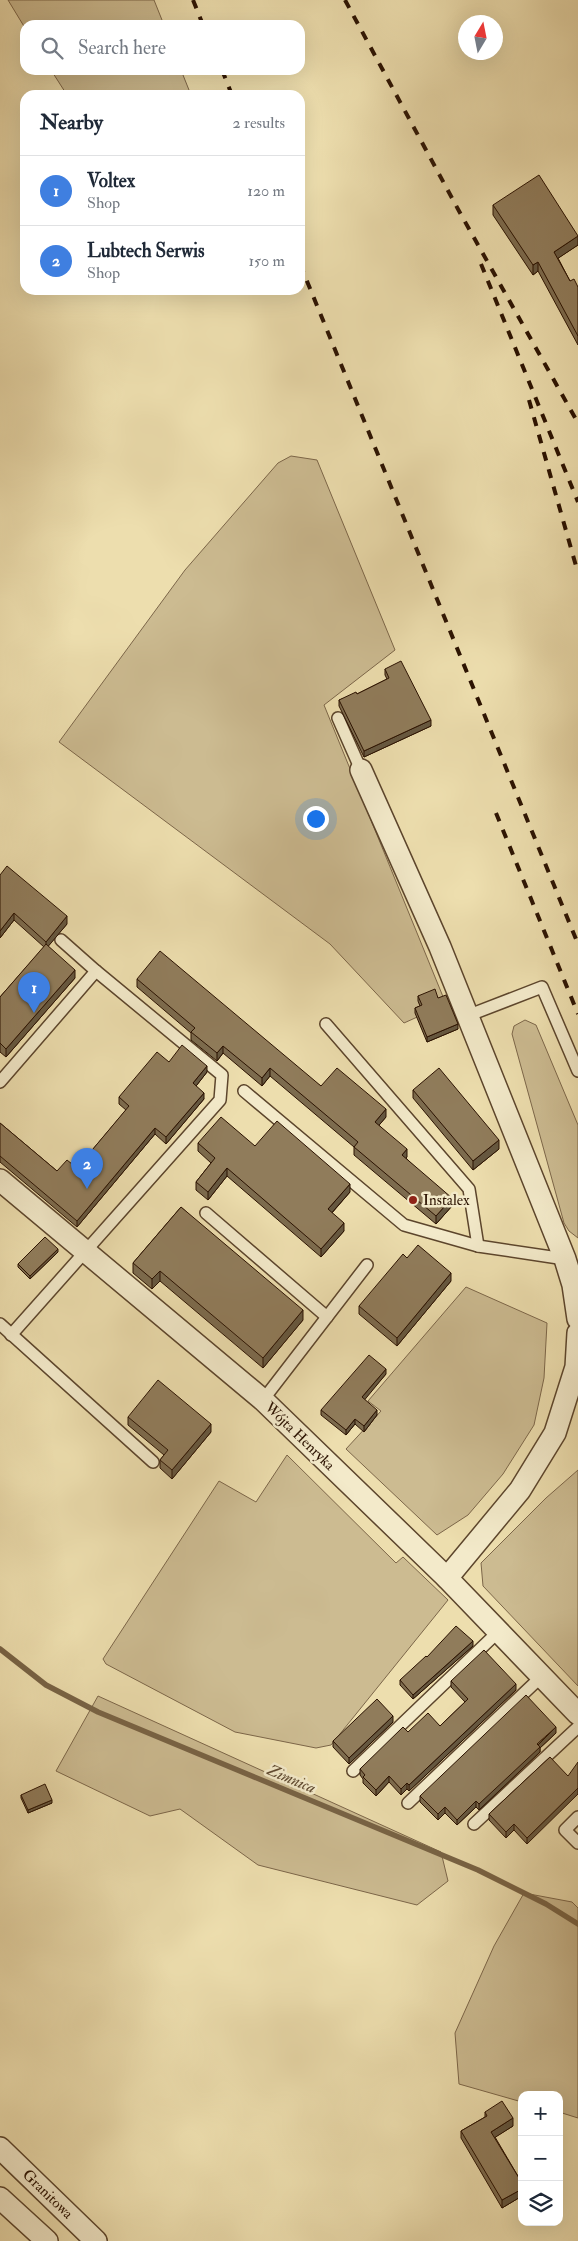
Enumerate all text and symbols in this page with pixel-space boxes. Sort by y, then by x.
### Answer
north arrow [458,15,503,60]
search box [20,20,305,75]
icon: search [38,34,66,62]
text: Search here [78,36,166,60]
text: Nearby [40,109,103,136]
text: 2 results [232,113,285,133]
text: Voltex [87,169,135,193]
text: 1 [53,181,59,201]
text: 120 m [247,181,285,201]
text: Shop [87,193,120,213]
text: Lubtech Serwis [87,239,204,263]
text: 2 [52,251,60,271]
text: 150 m [248,251,285,271]
text: Shop [87,263,120,283]
your location [303,806,329,832]
pin: 1 [18,972,50,1013]
pin: 2 [71,1148,103,1189]
place label: Instalex [423,1191,470,1210]
marker: Instalex [407,1194,419,1206]
street label: Wójta Henryka [260,1397,339,1475]
water label: Zimnica [264,1759,319,1798]
map controls [518,2091,563,2226]
button: + [518,2091,563,2136]
button: − [518,2136,563,2181]
street label: Granitowa [18,2166,78,2224]
button: layers [518,2181,563,2226]

